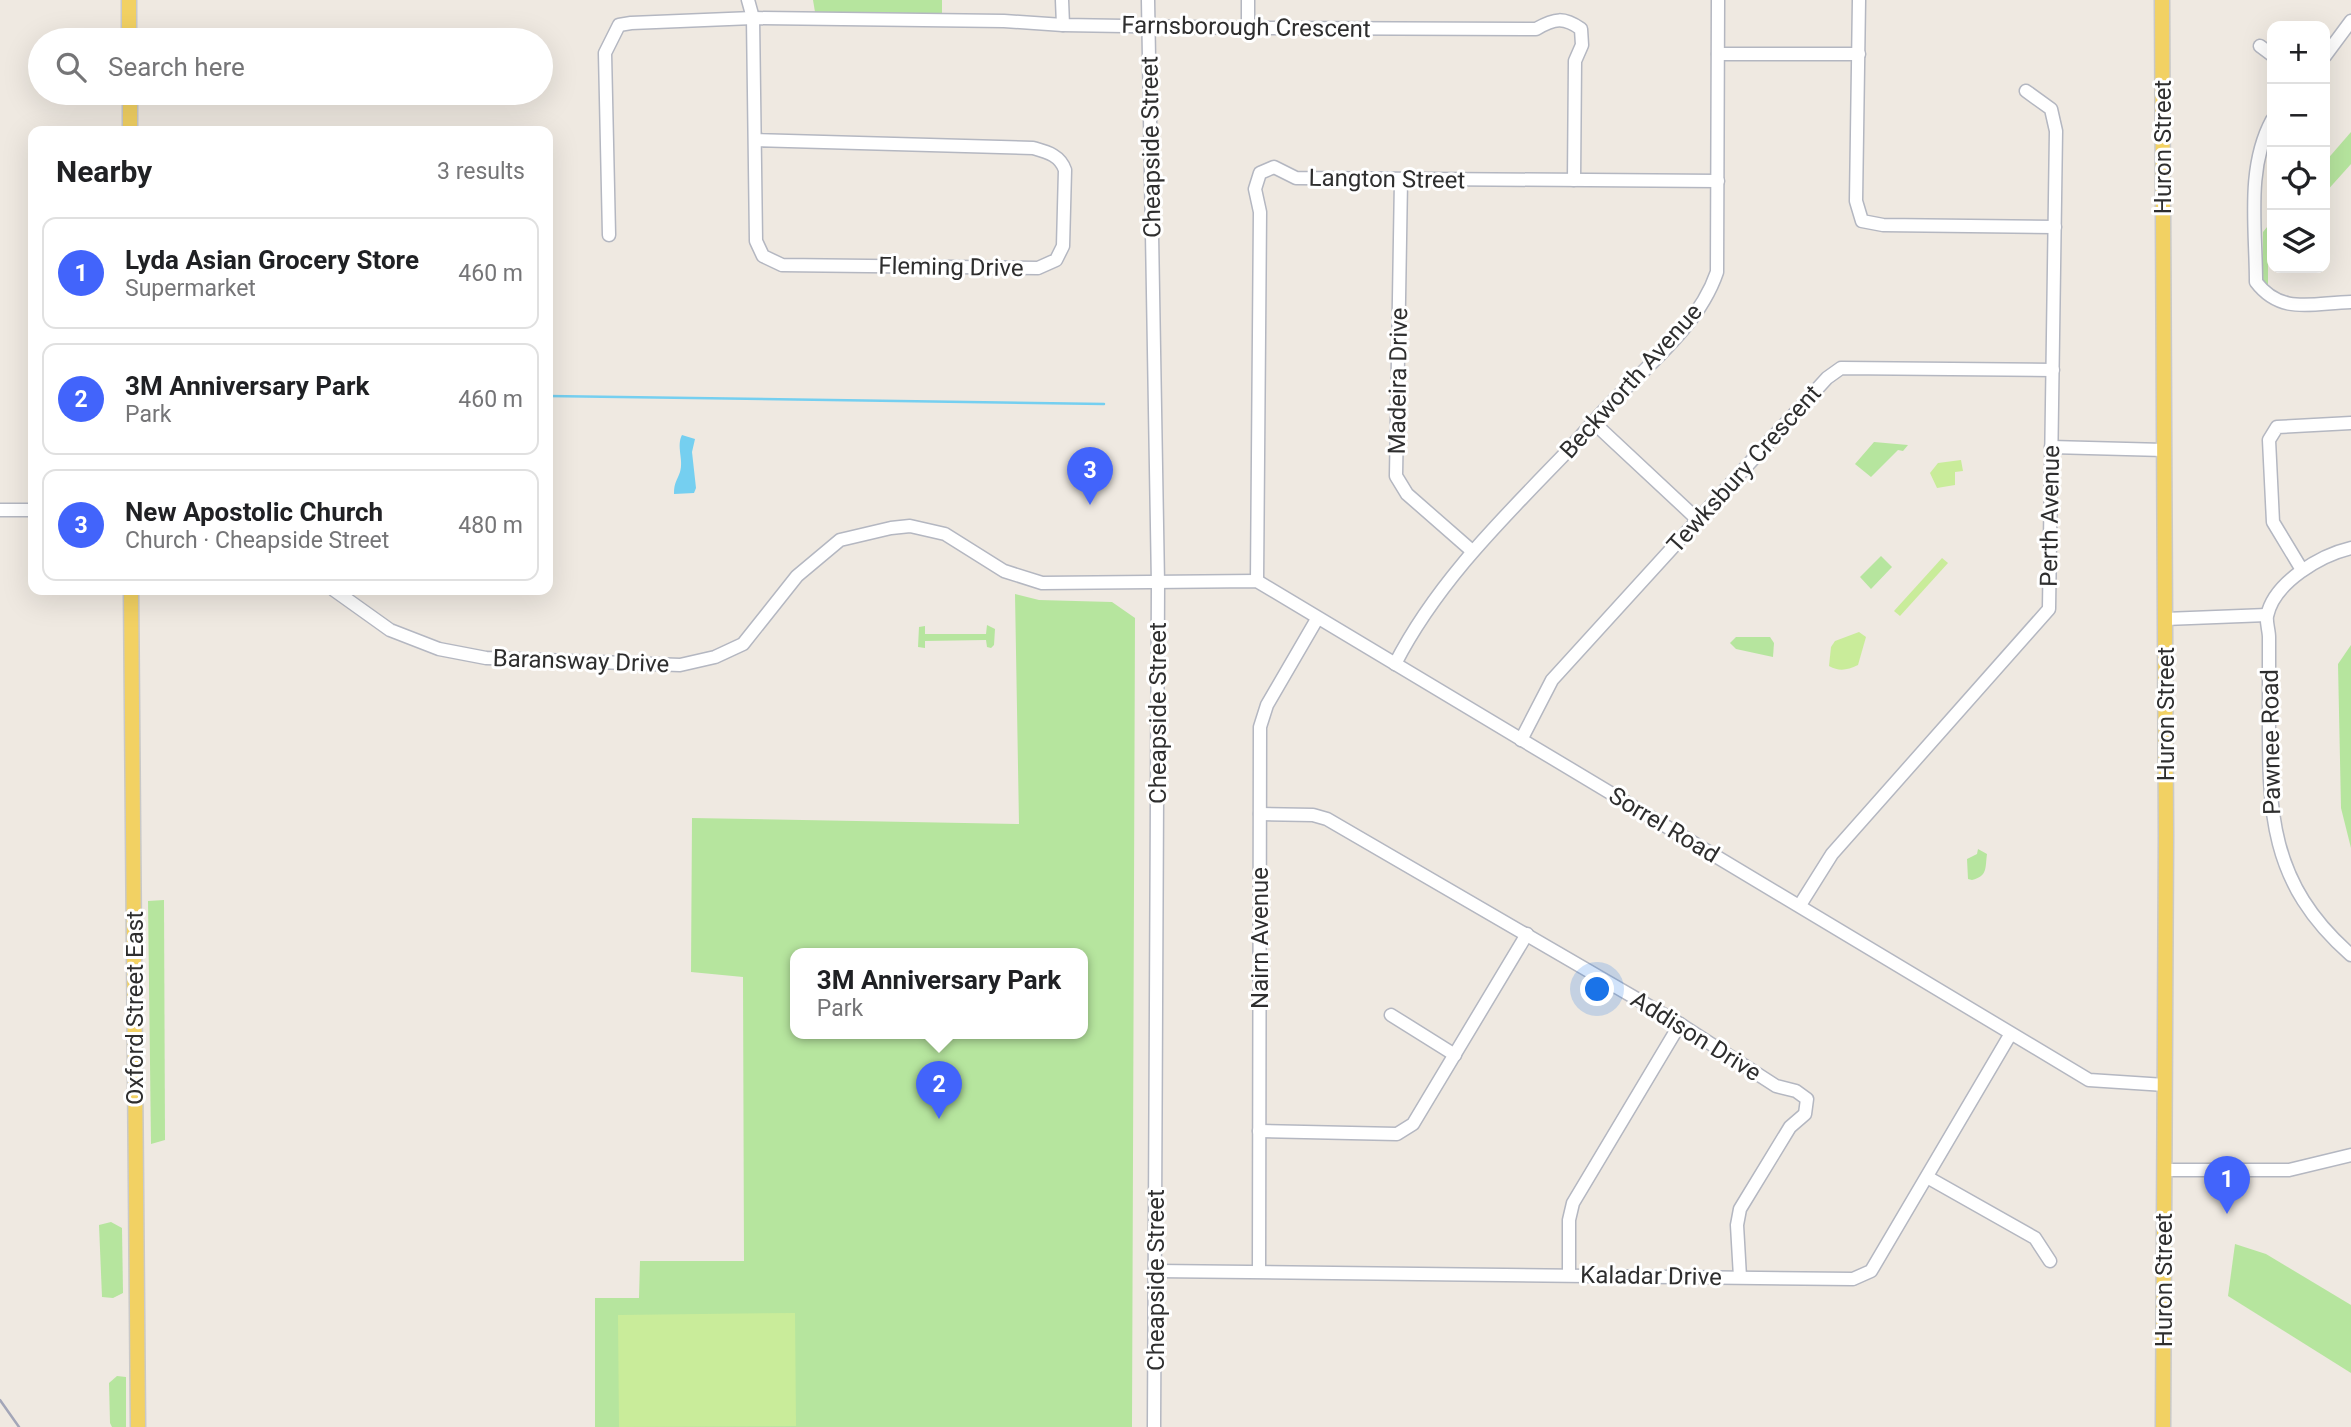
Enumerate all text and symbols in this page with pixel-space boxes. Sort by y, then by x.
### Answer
street label: Farnsborough Crescent [1121,11,1371,43]
map controls [2267,21,2330,273]
button: + [2267,21,2330,84]
search box [28,28,553,105]
icon: search [52,48,90,86]
text: Search here [108,52,245,82]
street label: Cheapside Street [1135,56,1167,238]
street label: Huron Street [2149,80,2177,214]
button: − [2267,84,2330,147]
button: locate [2267,147,2330,210]
text: Nearby [56,154,152,189]
text: 3 results [437,158,525,185]
street label: Langton Street [1308,164,1466,194]
button: layers [2267,210,2330,273]
text: Lyda Asian Grocery Store [125,245,419,275]
street label: Fleming Drive [878,252,1024,282]
text: 1 [74,260,88,287]
text: 460 m [458,260,523,287]
text: Supermarket [125,275,256,302]
street label: Beckworth Avenue [1554,298,1708,464]
street label: Madeira Drive [1383,307,1413,455]
text: 3M Anniversary Park [125,371,369,401]
street label: Tewksbury Crescent [1661,379,1827,559]
text: 2 [74,386,88,413]
text: 460 m [458,386,523,413]
text: Park [125,401,171,428]
street label: Perth Avenue [2035,445,2065,587]
pin: 3 [1067,447,1113,505]
text: New Apostolic Church [125,497,383,527]
text: 3 [74,512,88,539]
text: 480 m [458,512,523,539]
text: Church · Cheapside Street [125,527,389,554]
street label: Cheapside Street [1144,622,1172,804]
street label: Baransway Drive [492,644,670,678]
street label: Huron Street [2152,647,2180,781]
street label: Pawnee Road [2256,669,2286,815]
street label: Sorrel Road [1604,781,1724,869]
street label: Nairn Avenue [1246,867,1274,1009]
street label: Oxford Street East [121,911,149,1105]
popup [790,948,1088,1039]
text: 3M Anniversary Park [817,965,1061,995]
your location [1580,972,1614,1006]
street label: Addison Drive [1626,985,1766,1087]
text: Park [817,995,863,1022]
pin: 2 [916,1061,962,1119]
pin: 1 [2204,1156,2250,1214]
street label: Cheapside Street [1142,1189,1170,1371]
street label: Huron Street [2150,1213,2178,1347]
street label: Kaladar Drive [1580,1261,1722,1291]

